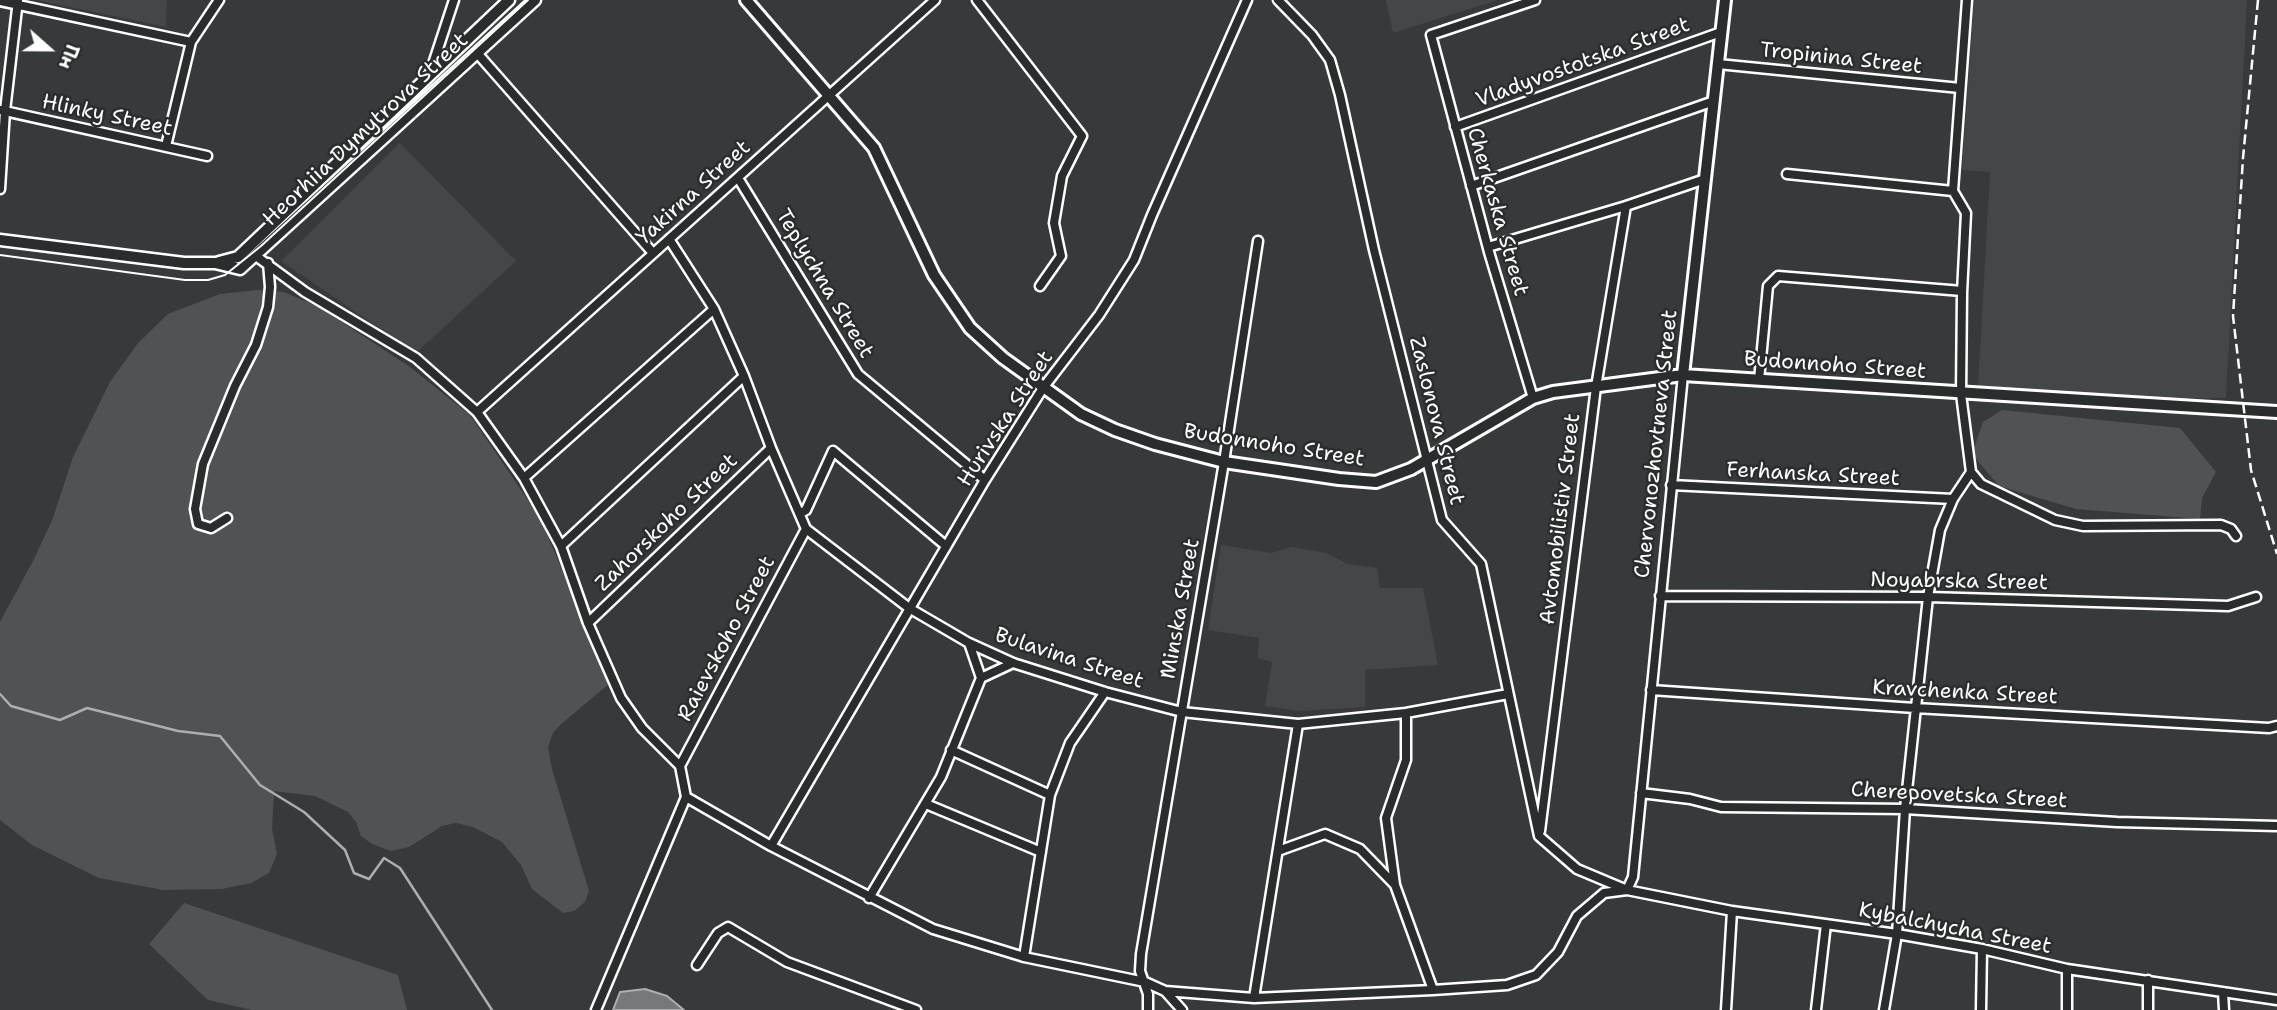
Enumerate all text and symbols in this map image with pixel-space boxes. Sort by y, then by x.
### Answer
street label: Vladyvostotska Street [1473,13,1693,113]
north arrow [14,14,84,84]
street label: Heorhiia Dymytrova Street [258,28,474,232]
street label: Tropinina Street [1759,38,1923,80]
text: Пн [53,40,85,73]
street label: Hlinky Street [40,90,174,142]
street label: Cherkaska Street [1461,125,1533,299]
street label: Yakirna Street [632,135,756,251]
street label: Teplychna Street [770,205,878,363]
street label: Chervonozhovtneva Street [1630,308,1684,580]
street label: Zaslonova Street [1403,334,1469,508]
street label: Hurivska Street [953,346,1059,492]
street label: Budonnoho Street [1743,347,1927,385]
street label: Avtomobilistiv Street [1536,412,1586,626]
street label: Budonnoho Street [1182,419,1366,473]
street label: Zahorskoho Street [591,449,743,597]
street label: Ferhanska Street [1726,458,1900,492]
street label: Minska Street [1156,537,1206,681]
street label: Raievskoho Street [673,552,781,726]
street label: Noyabrska Street [1870,568,2048,596]
street label: Bulavina Street [992,623,1146,695]
street label: Kravchenka Street [1872,676,2058,710]
street label: Cherepovetska Street [1850,778,2068,814]
street label: Kybalchycha Street [1856,898,2054,960]

